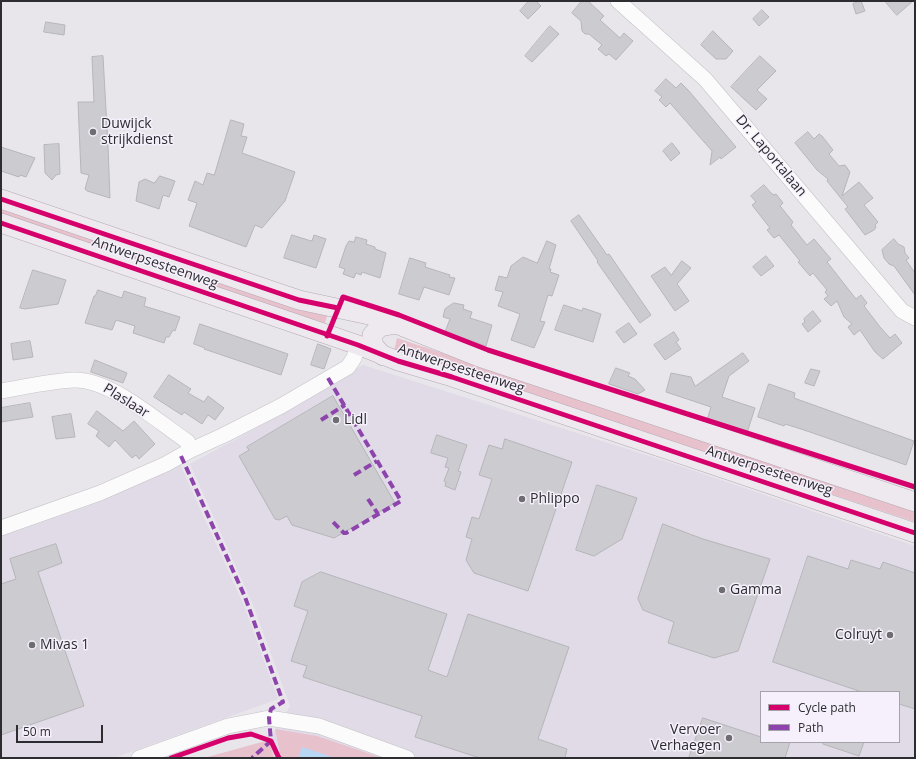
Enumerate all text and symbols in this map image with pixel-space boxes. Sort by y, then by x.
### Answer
street label: Dr. Laportalaan [732,112,810,200]
place label: Duwijck strijkdienst [101,116,173,148]
marker: Duwijck strijkdienst [88,127,98,137]
street label: Antwerpsesteenweg [90,234,220,292]
street label: Antwerpsesteenweg [396,341,526,397]
street label: Plaslaar [100,380,152,422]
place label: Lidl [344,412,367,428]
marker: Lidl [331,415,341,425]
street label: Antwerpsesteenweg [704,443,834,499]
place label: Phlippo [530,491,580,507]
marker: Phlippo [517,494,527,504]
place label: Gamma [730,582,782,598]
marker: Gamma [717,585,727,595]
place label: Colruyt [835,627,882,643]
marker: Colruyt [885,630,895,640]
place label: Mivas 1 [40,637,89,653]
marker: Mivas 1 [27,640,37,650]
legend [760,691,900,743]
text: Cycle path [798,699,856,716]
scale bar [18,717,105,743]
text: Path [798,719,824,736]
place label: Vervoer Verhaegen [651,722,721,754]
text: 50 m [23,723,51,740]
marker: Vervoer Verhaegen [724,733,734,743]

